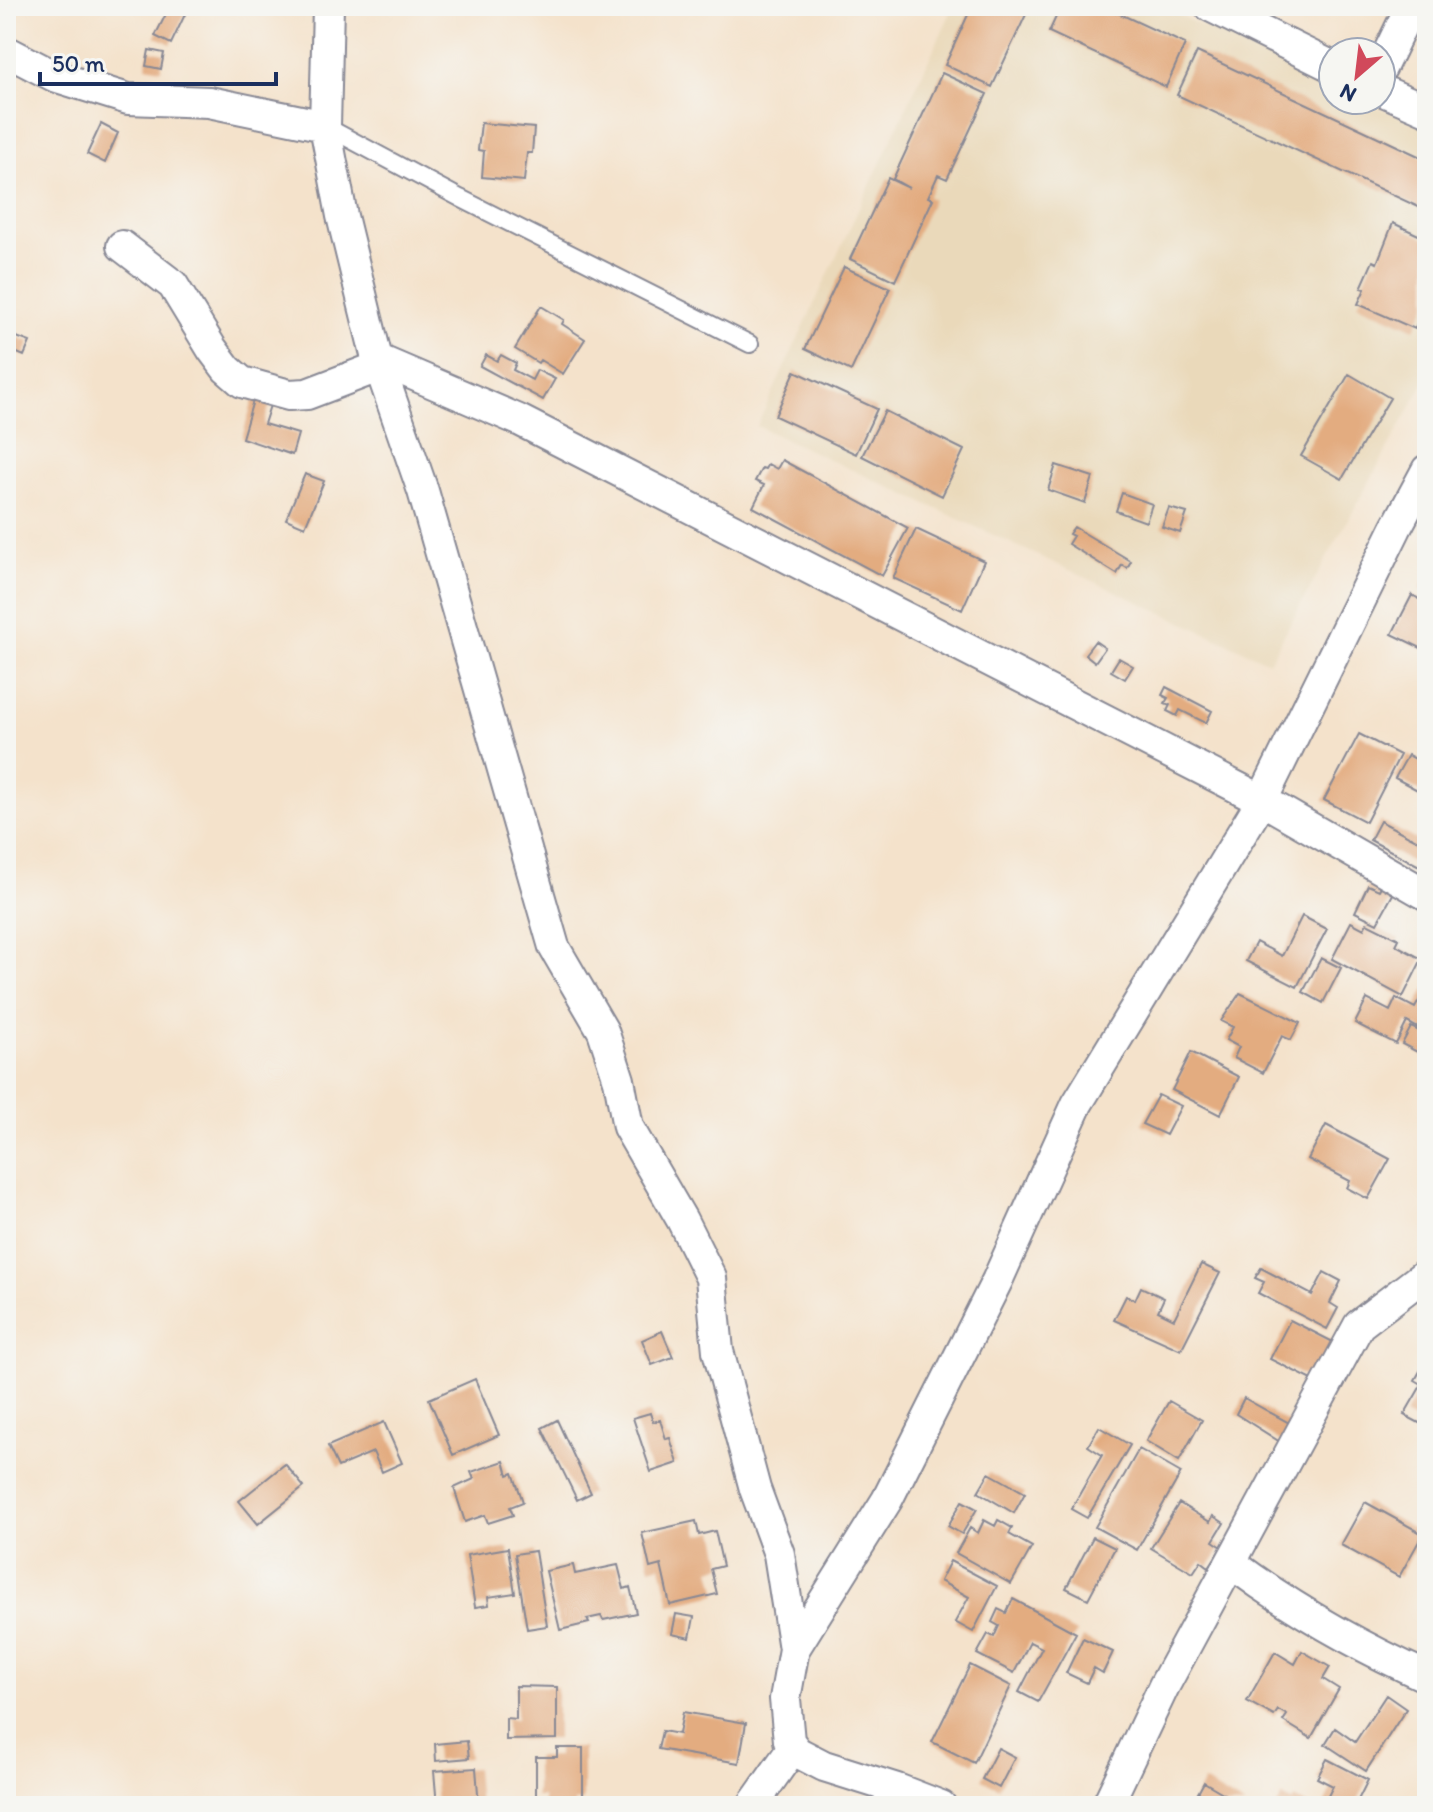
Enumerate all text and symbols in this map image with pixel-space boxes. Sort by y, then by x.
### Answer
scale bar [40,36,276,86]
north arrow [1317,36,1397,116]
text: 50 m [52,49,105,78]
text: N [1335,78,1361,109]

